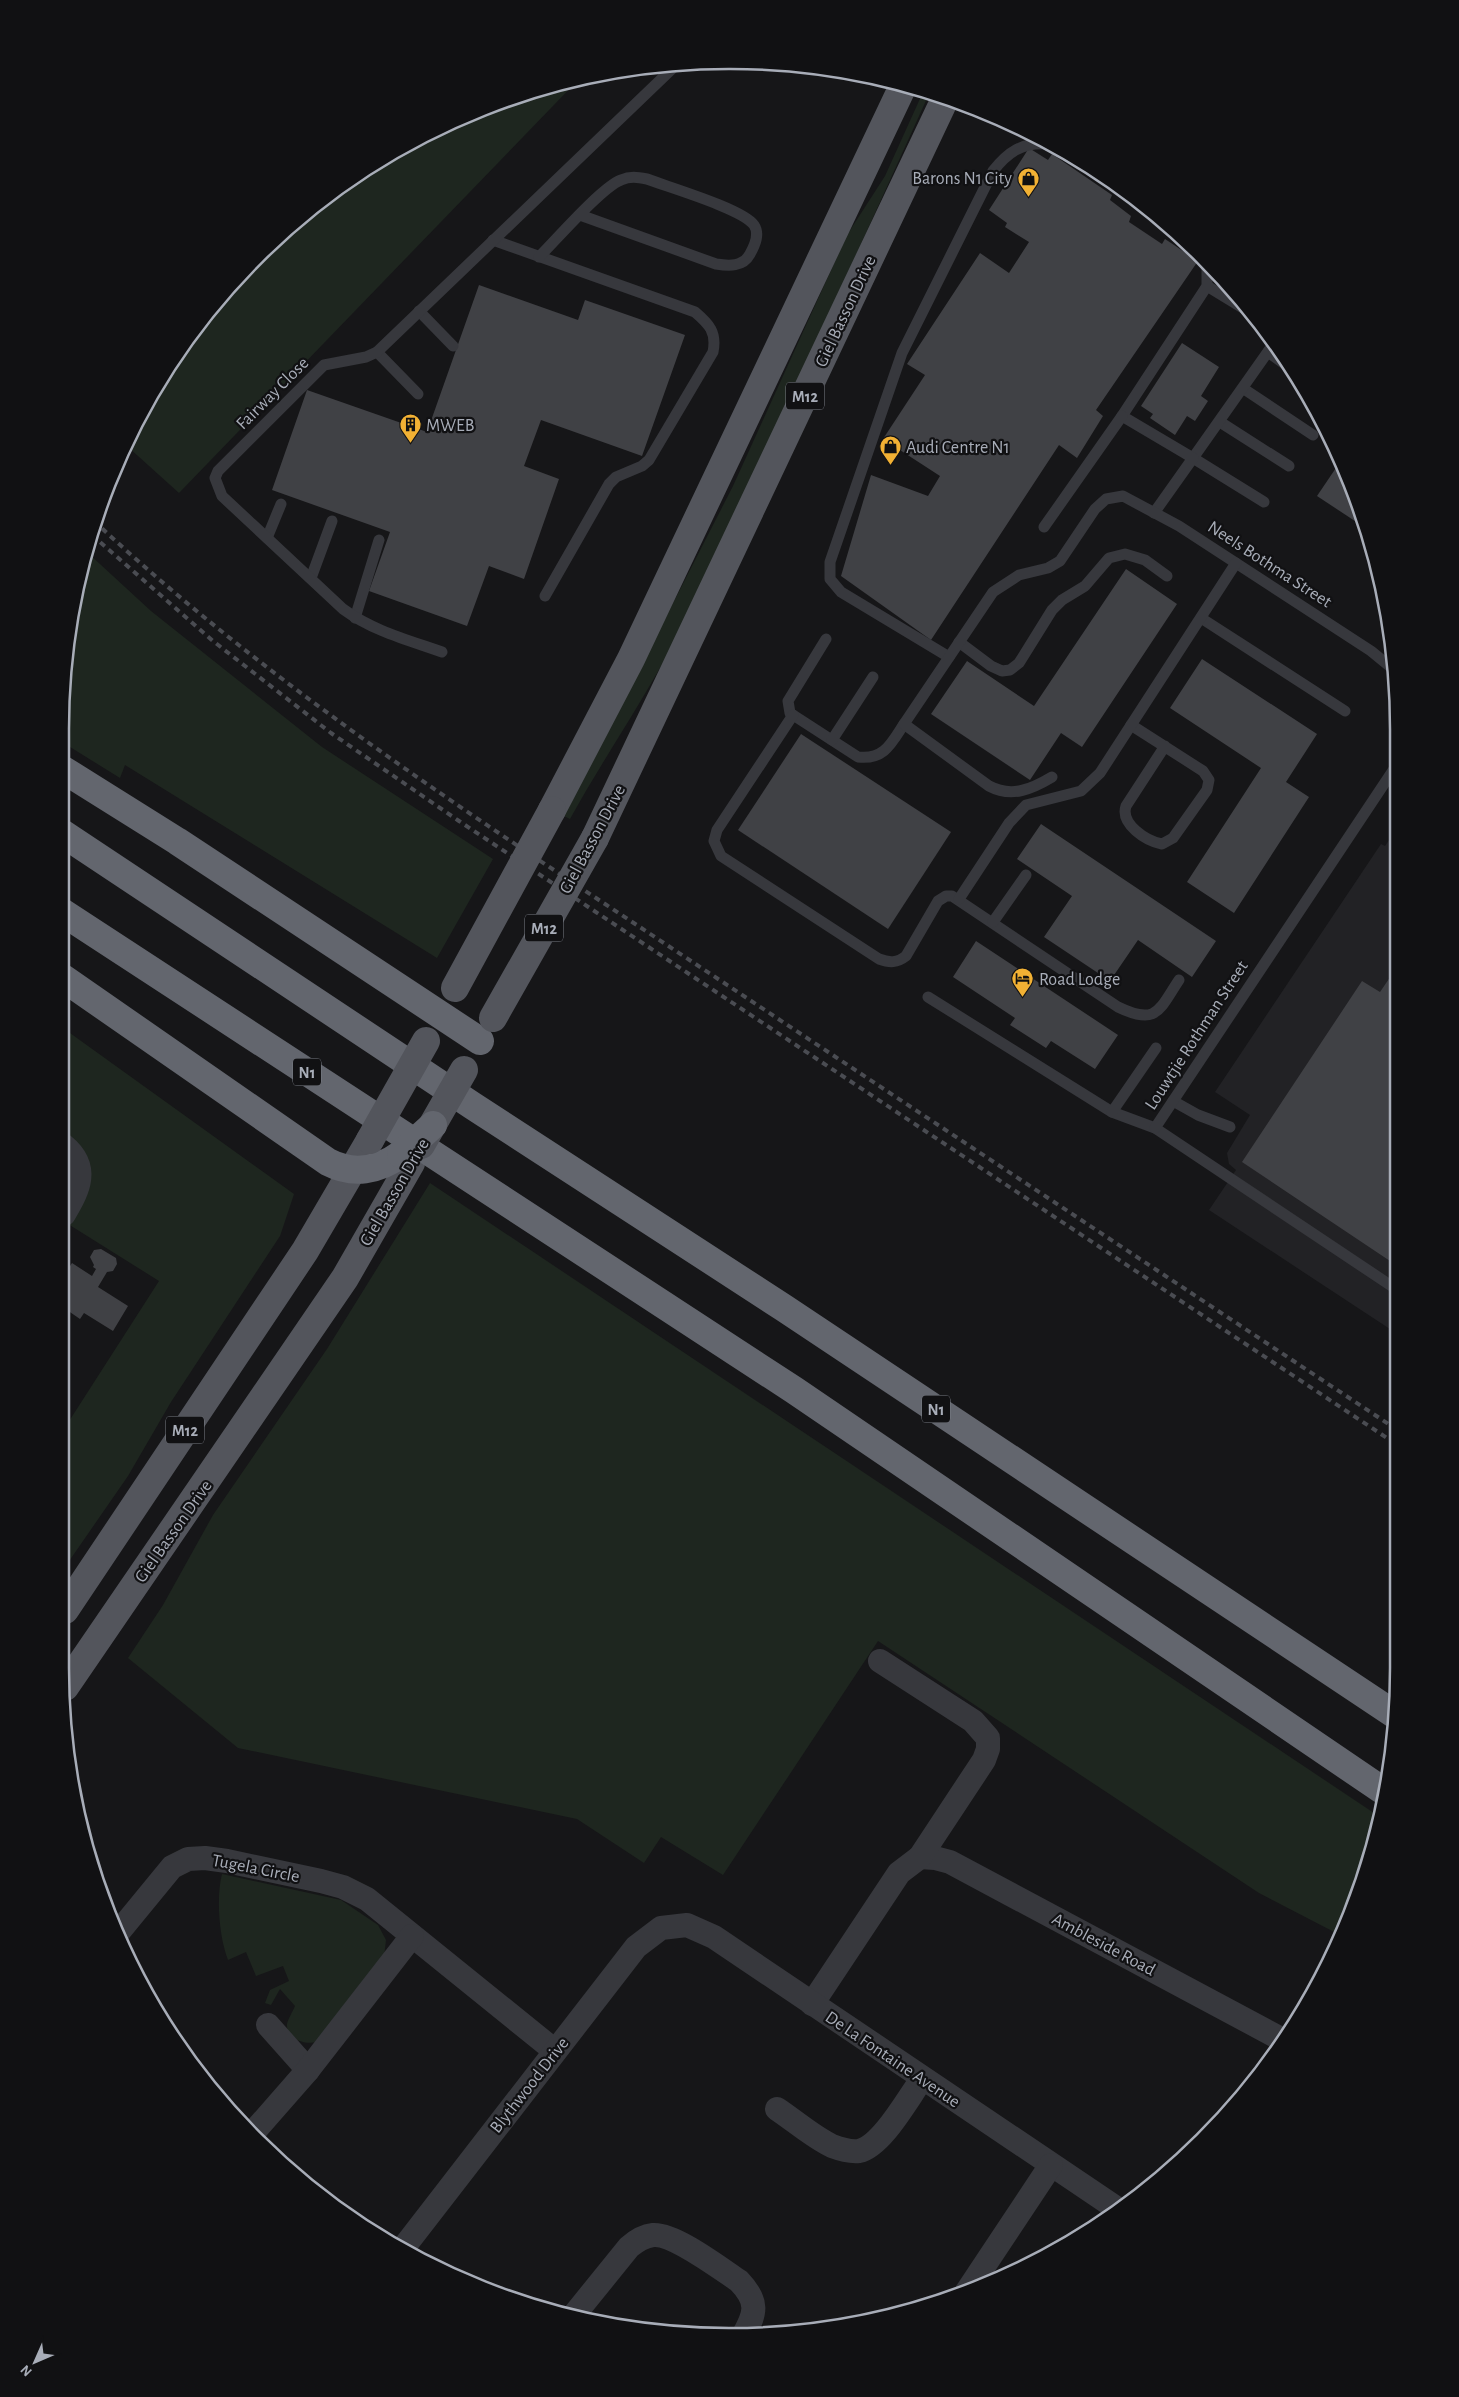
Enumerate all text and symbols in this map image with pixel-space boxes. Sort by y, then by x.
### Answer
shop icon: Barons N1 City [1016,166,1040,197]
place label: Barons N1 City [912,170,1012,188]
street label: Giel Basson Drive [812,253,880,370]
street label: Fairway Close [233,354,312,433]
road number: M12 [786,382,824,410]
building icon: MWEB [398,413,422,444]
place label: MWEB [426,417,474,435]
shop icon: Audi Centre N1 [878,435,902,466]
place label: Audi Centre N1 [906,439,1010,457]
street label: Neels Bothma Street [1204,518,1335,612]
street label: Giel Basson Drive [557,782,629,897]
road number: M12 [525,914,563,941]
street label: Louwtjie Rothman Street [1142,958,1252,1113]
hotel icon: Road Lodge [1011,967,1035,998]
place label: Road Lodge [1039,971,1120,989]
road number: N1 [293,1058,321,1086]
street label: Giel Basson Drive [357,1136,433,1249]
road number: N1 [922,1396,950,1422]
road number: M12 [166,1416,204,1444]
street label: Giel Basson Drive [132,1477,216,1586]
street label: Tugela Circle [211,1852,301,1886]
street label: Ambleside Road [1049,1910,1158,1980]
street label: De La Fontaine Avenue [822,2008,963,2112]
street label: Blythwood Drive [487,2034,573,2137]
north arrow [10,2337,60,2387]
text: N [18,2362,35,2379]

